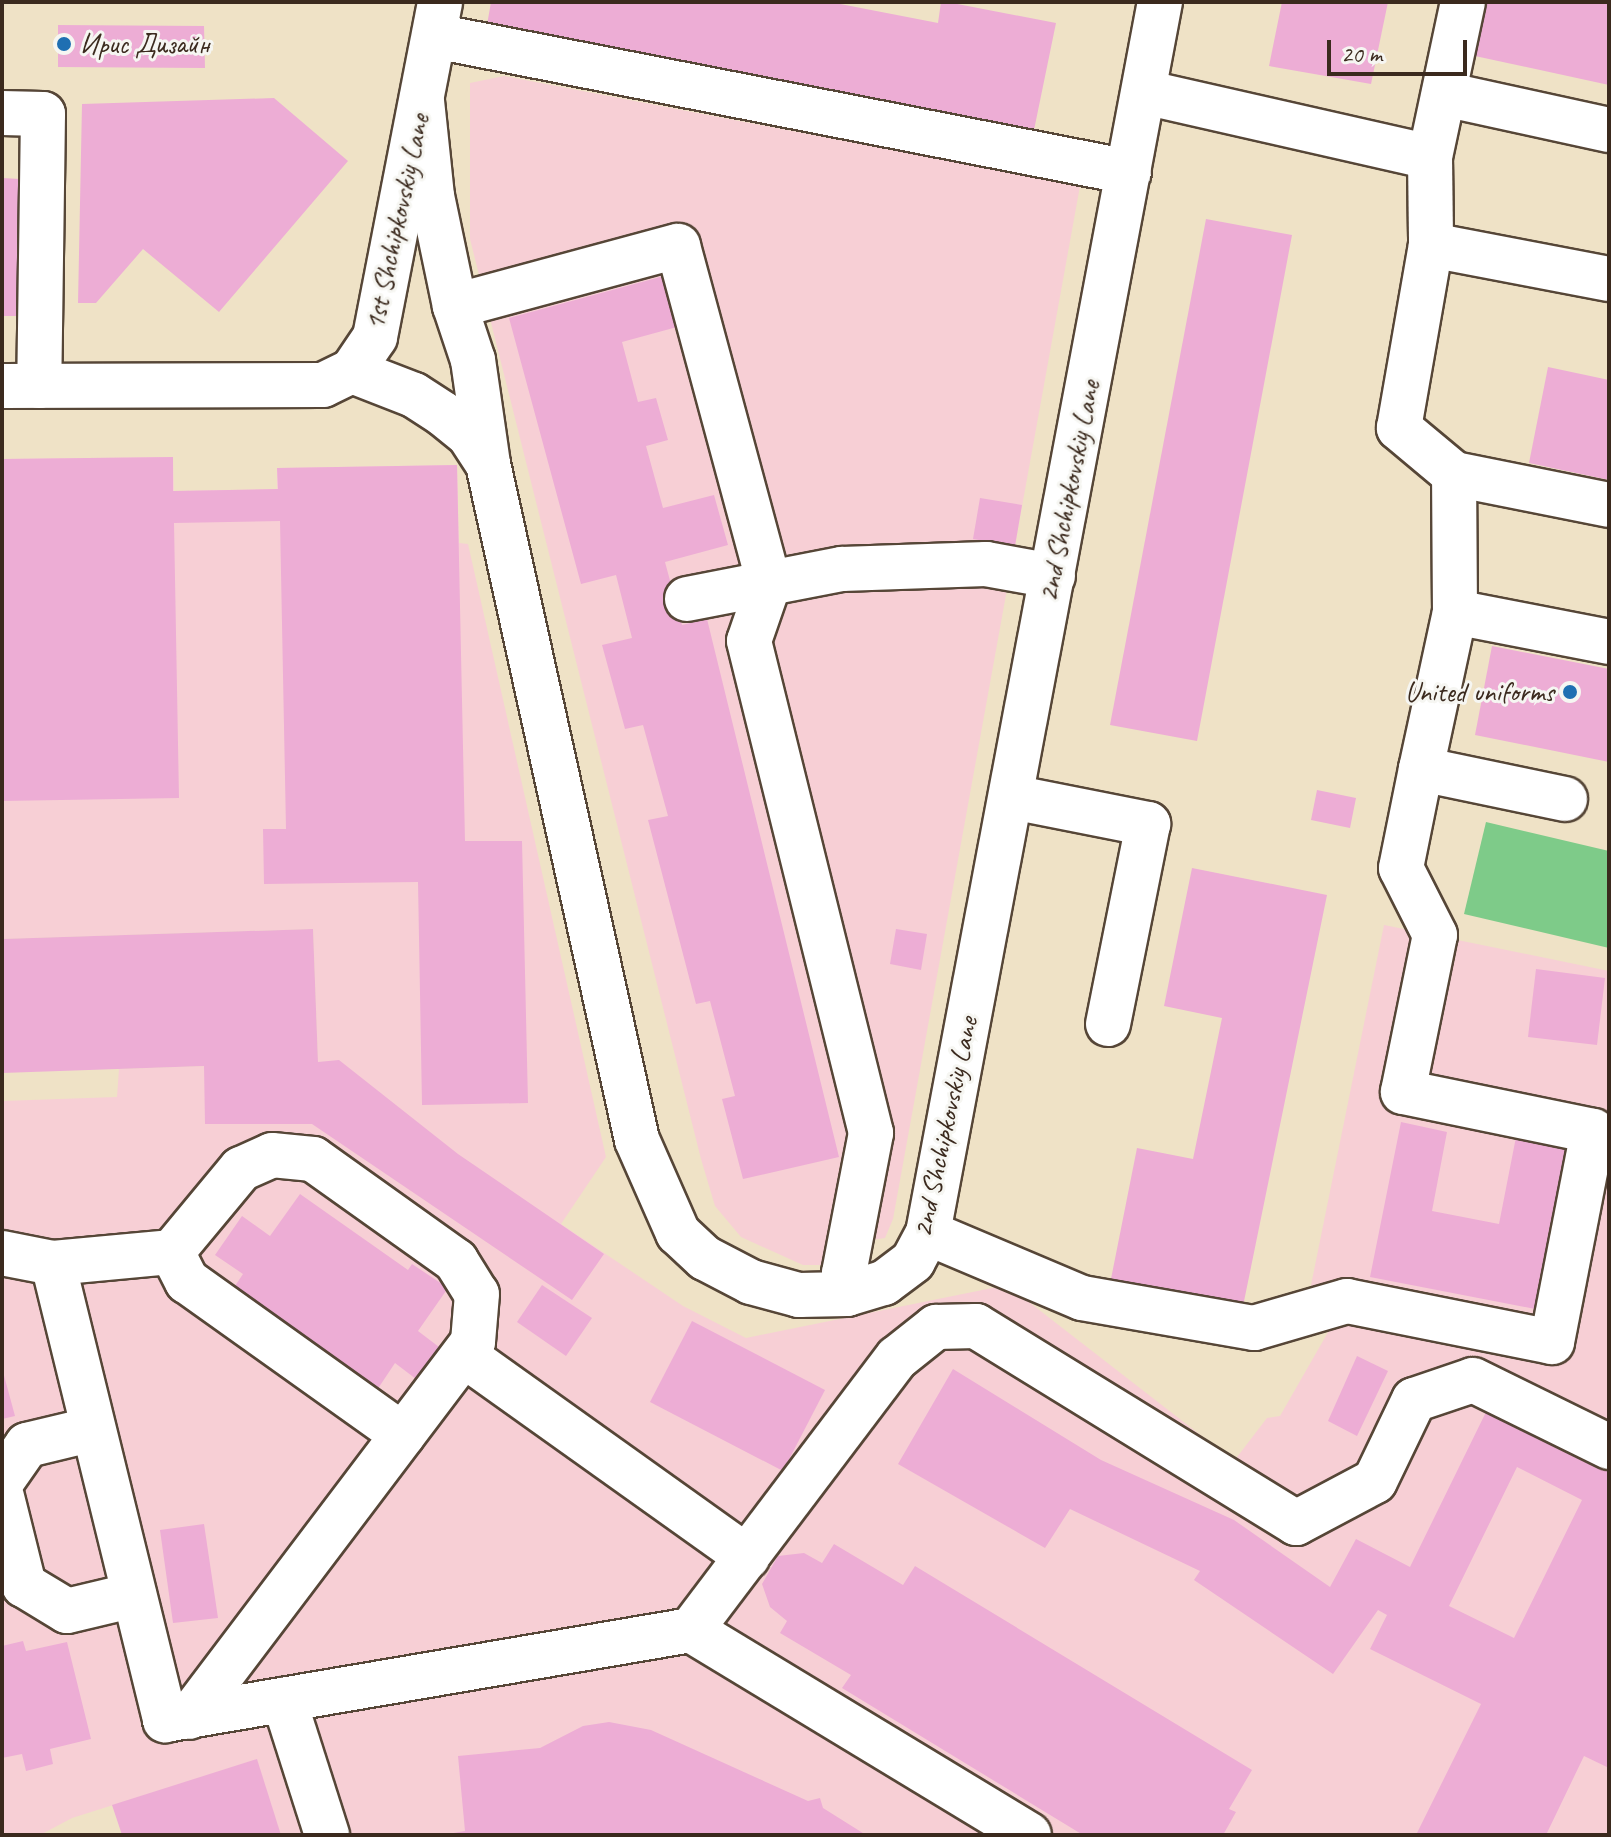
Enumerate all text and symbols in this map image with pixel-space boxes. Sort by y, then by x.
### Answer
scale bar [1331,24,1471,74]
place label: Ирис Дизайн [80,27,207,61]
marker: Ирис Дизайн [55,35,73,53]
text: 20 m [1341,39,1382,69]
street label: 1st Shchipkovskiy Lane [358,111,436,333]
street label: 2nd Shchipkovskiy Lane [1031,377,1107,605]
place label: United uniforms [1405,675,1554,709]
marker: United uniforms [1561,683,1579,701]
street label: 2nd Shchipkovskiy Lane [905,1013,985,1241]

